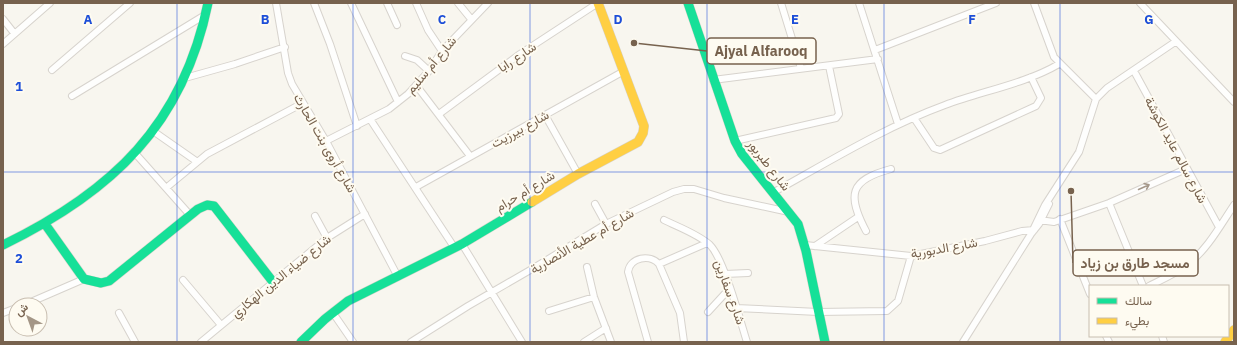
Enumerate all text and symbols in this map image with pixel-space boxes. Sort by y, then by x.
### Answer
text: A [84,11,93,28]
text: B [261,11,270,28]
text: C [438,11,447,28]
text: D [613,11,623,28]
text: E [791,11,799,28]
text: F [968,11,976,28]
text: G [1144,11,1154,28]
street label: شارع أم سليم [402,33,461,98]
street label: شارع رابا [494,38,540,77]
callout: Ajyal Alfarooq [707,38,816,64]
text: Ajyal Alfarooq [714,42,808,60]
text: 1 [15,78,23,95]
street label: شارع أروى بنت الحارث [289,90,360,196]
street label: شارع سالم عايد الكوشة [1140,94,1211,207]
street label: شارع بيرزيت [488,106,552,153]
street label: شارع طبربور [742,135,794,195]
street label: شارع أم حرام [492,167,558,216]
one-way arrow [1138,183,1150,191]
street label: شارع أم عطية الأنصارية [527,204,637,278]
street label: شارع ضياء الدين الهكاري [227,230,336,323]
street label: شارع الدبورية [909,234,979,263]
text: 2 [15,250,23,267]
callout: مسجد طارق بن زياد [1073,250,1198,276]
text: مسجد طارق بن زياد [1080,254,1190,272]
street label: شارع سفارين [710,257,750,327]
legend [1089,285,1229,337]
text: سالك [1125,293,1152,308]
north arrow [8,297,48,337]
text: ش [12,300,31,319]
text: بطيء [1125,313,1149,331]

